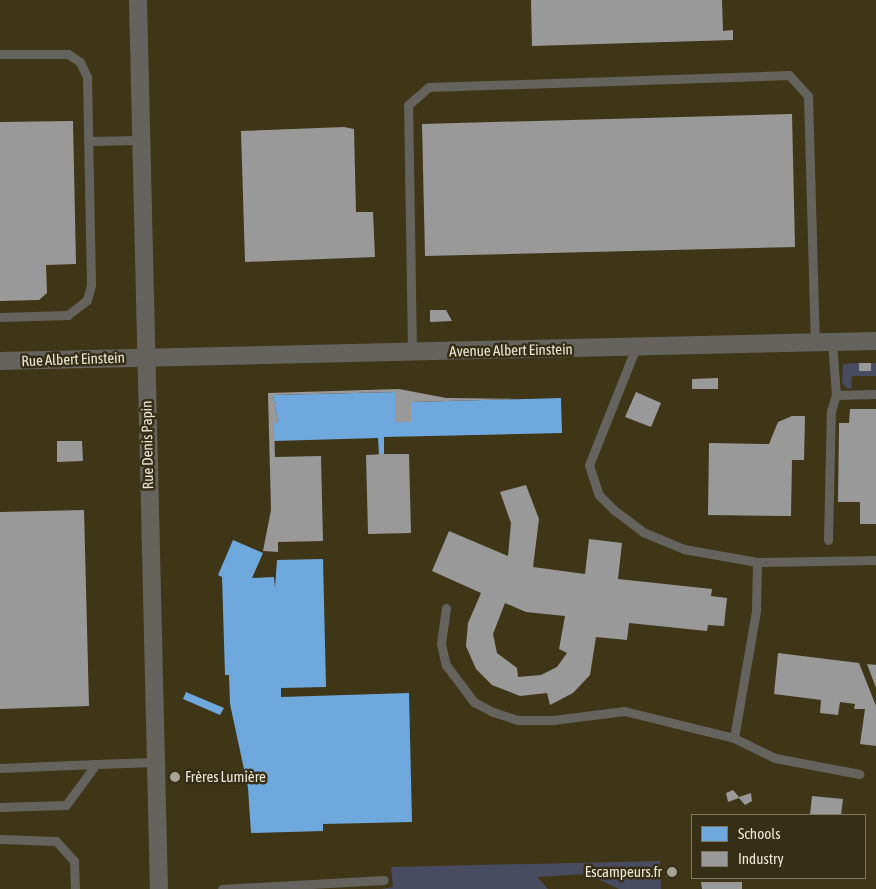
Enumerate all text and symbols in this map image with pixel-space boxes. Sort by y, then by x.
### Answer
street label: Avenue Albert Einstein [449,340,573,360]
street label: Rue Albert Einstein [21,348,125,370]
street label: Rue Denis Papin [137,400,157,490]
place label: Frères Lumière [185,768,266,786]
marker: Frères Lumière [169,771,181,783]
legend [691,814,866,879]
text: Schools [738,825,781,842]
text: Industry [738,850,784,867]
place label: Escampeurs.fr [585,863,662,881]
marker: Escampeurs.fr [666,866,678,878]

